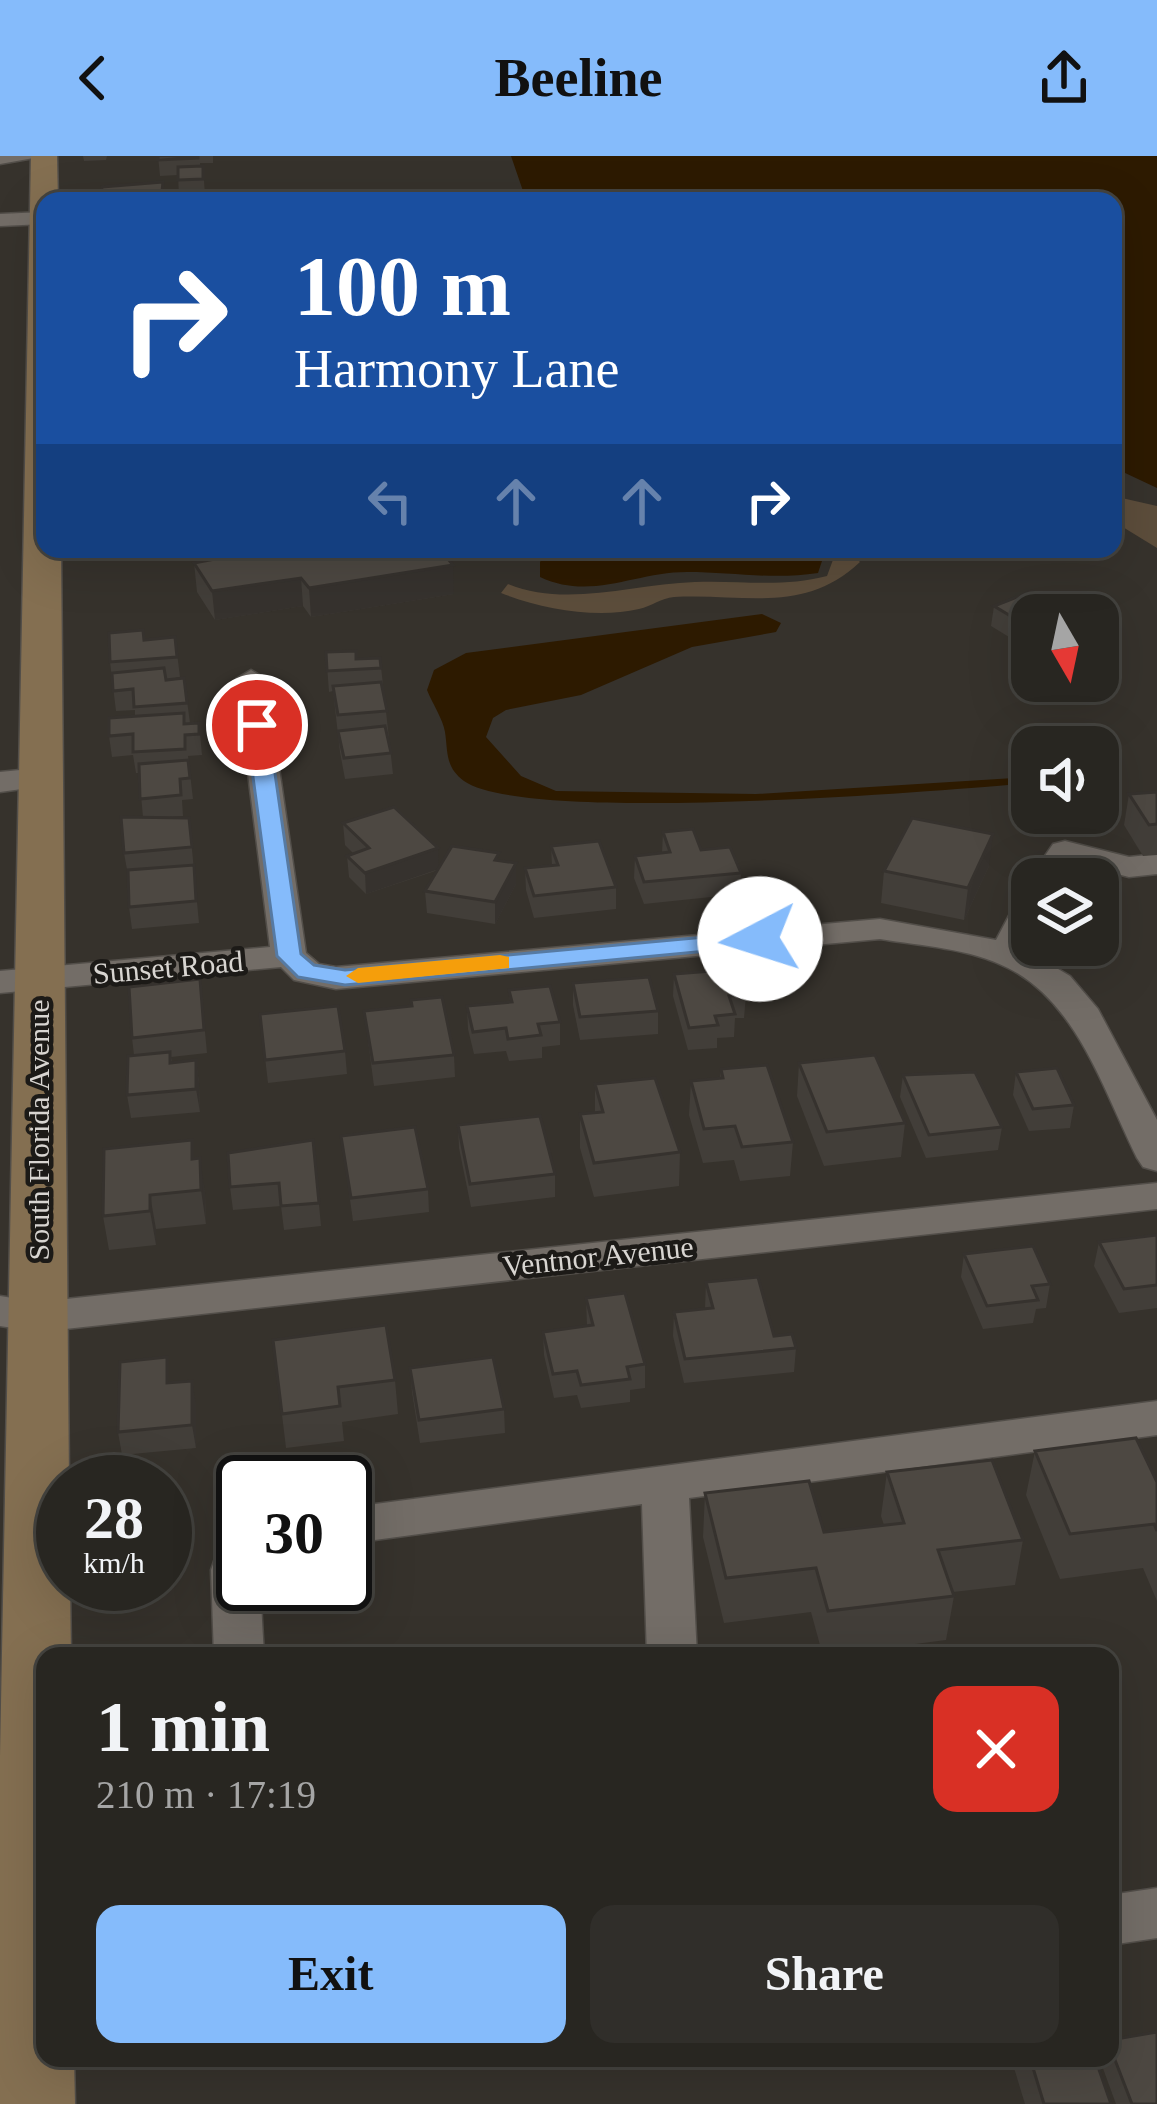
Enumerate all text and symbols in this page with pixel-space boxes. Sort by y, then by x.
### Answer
icon: back [60,45,126,111]
icon: share [1031,45,1097,111]
text: Beeline [495,48,662,108]
icon: right [96,240,252,396]
text: 100 m [294,240,511,333]
text: Harmony Lane [294,339,619,399]
icon: left [357,468,423,534]
icon: ahead [483,468,549,534]
icon: ahead [609,468,675,534]
icon: right [735,468,801,534]
north arrow [1011,594,1119,702]
map controls [1011,594,1119,966]
pin [206,674,308,776]
icon: arrive [224,692,290,758]
button: sound [1011,726,1119,834]
button: layers [1011,858,1119,966]
position arrow [697,876,823,1002]
street label: Sunset Road [91,944,245,990]
street label: South Florida Avenue [22,999,55,1261]
street label: Ventnor Avenue [501,1230,695,1282]
speed limit sign: 30 [216,1455,372,1611]
text: 28 [84,1485,144,1551]
text: km/h [83,1546,145,1579]
button: close [933,1686,1059,1812]
text: 1 min [96,1687,270,1767]
text: 210 m · 17:19 [96,1773,316,1816]
button: Exit [96,1905,566,2043]
button: Share [590,1905,1059,2043]

